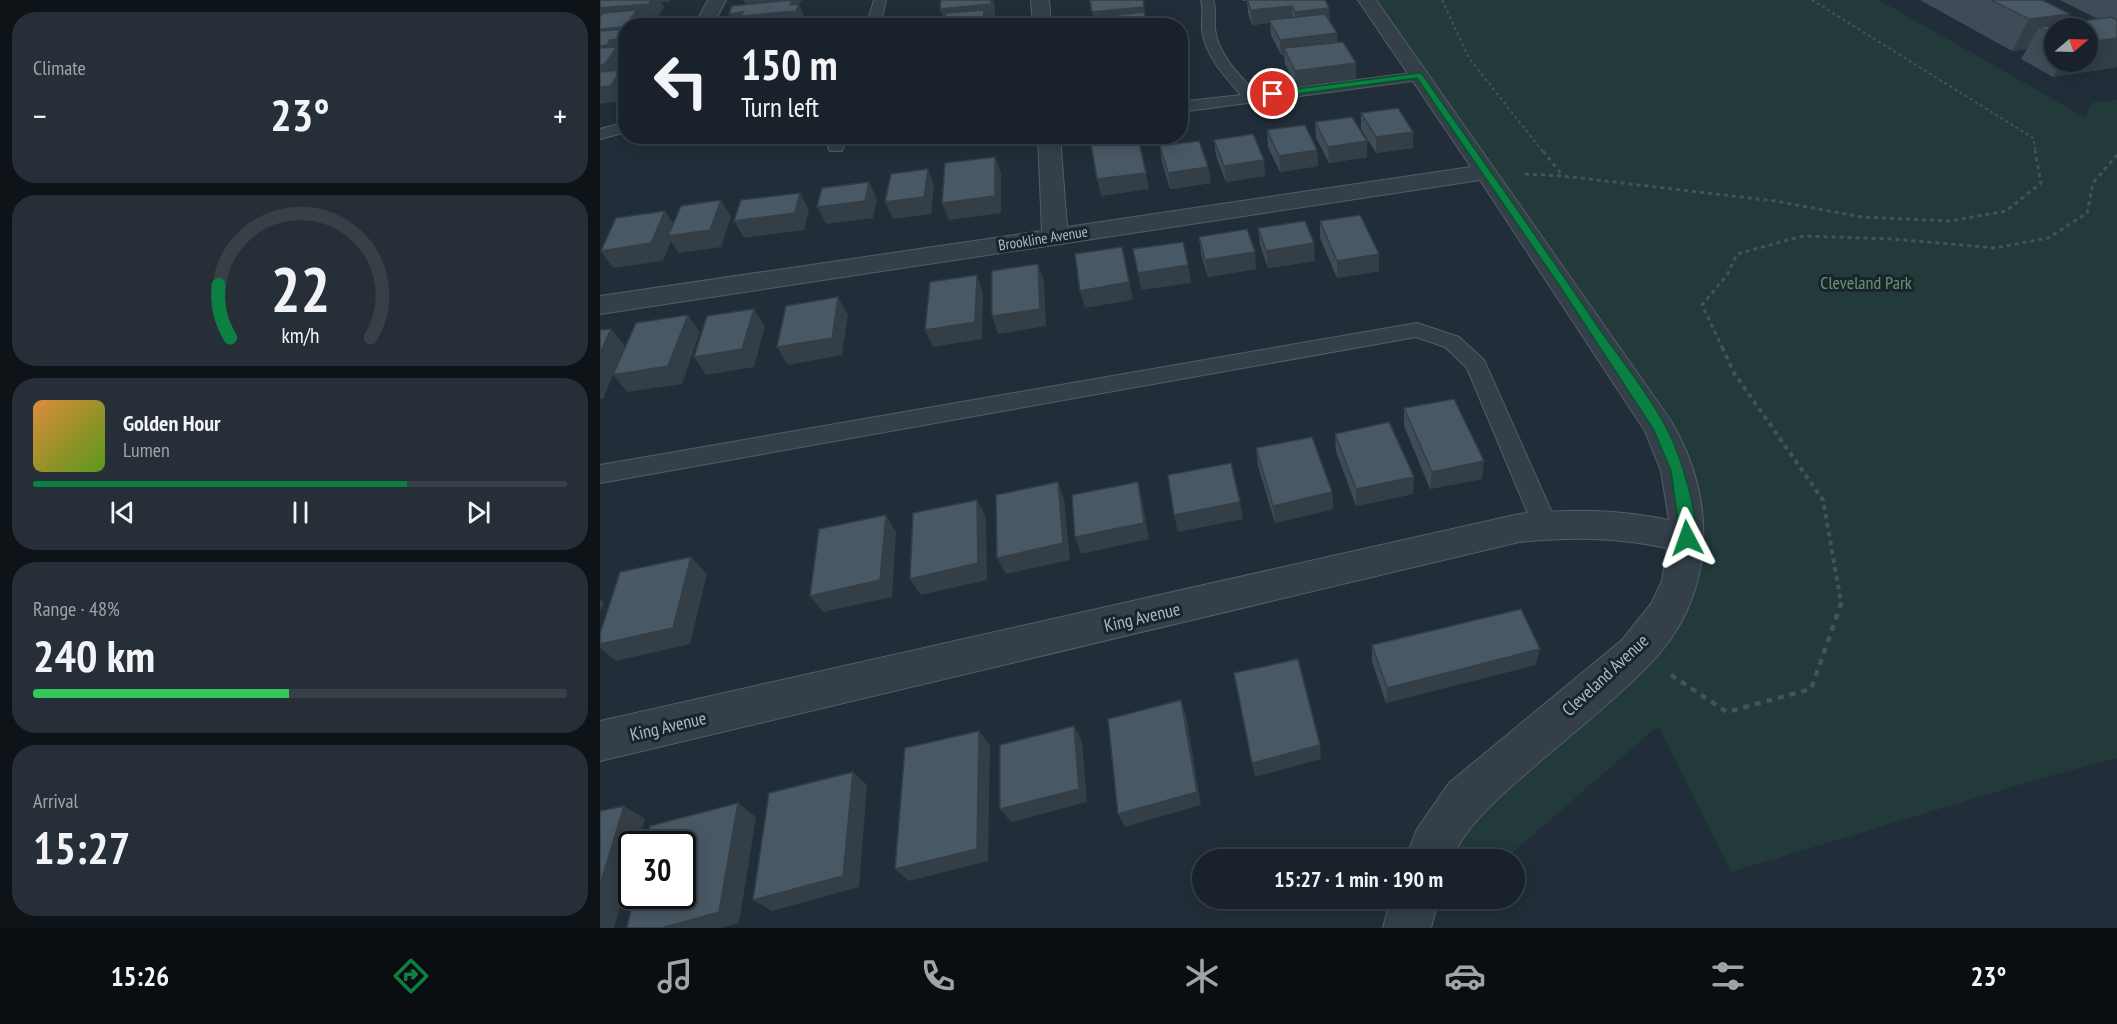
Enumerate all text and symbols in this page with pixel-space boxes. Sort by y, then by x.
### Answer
north arrow [2044,18,2098,72]
map controls [2044,18,2098,72]
text: 150 m [741,37,838,92]
icon: left [642,42,720,120]
text: Climate [33,55,86,81]
pin [1247,68,1298,119]
icon: arrive [1256,77,1289,110]
text: 23° [270,85,330,143]
text: Turn left [741,90,819,124]
text: − [33,94,47,137]
text: + [553,94,567,137]
street label: Brookline Avenue [997,222,1089,254]
text: 22 [270,248,330,329]
park label: Cleveland Park [1820,271,1912,294]
text: km/h [281,321,319,349]
text: Golden Hour [123,409,221,437]
text: Lumen [123,437,170,463]
icon: previous [106,496,139,529]
icon: pause [284,496,317,529]
icon: next [462,496,495,529]
position arrow [1655,506,1719,570]
text: Range · 48% [33,596,120,622]
street label: King Avenue [1102,597,1182,637]
text: 240 km [33,626,155,684]
street label: Cleveland Avenue [1557,629,1653,721]
street label: King Avenue [628,706,708,746]
text: Arrival [33,788,78,814]
text: 15:27 [33,818,130,876]
speed limit sign: 30 [618,831,696,909]
text: 15:27 · 1 min · 190 m [1274,865,1443,893]
icon: directions [390,955,432,997]
icon: music [654,955,696,997]
icon: phone [917,955,959,997]
icon: climate [1181,955,1223,997]
icon: car [1444,955,1486,997]
icon: filters [1707,955,1749,997]
text: 15:26 [111,959,169,993]
text: 23° [1971,959,2006,993]

